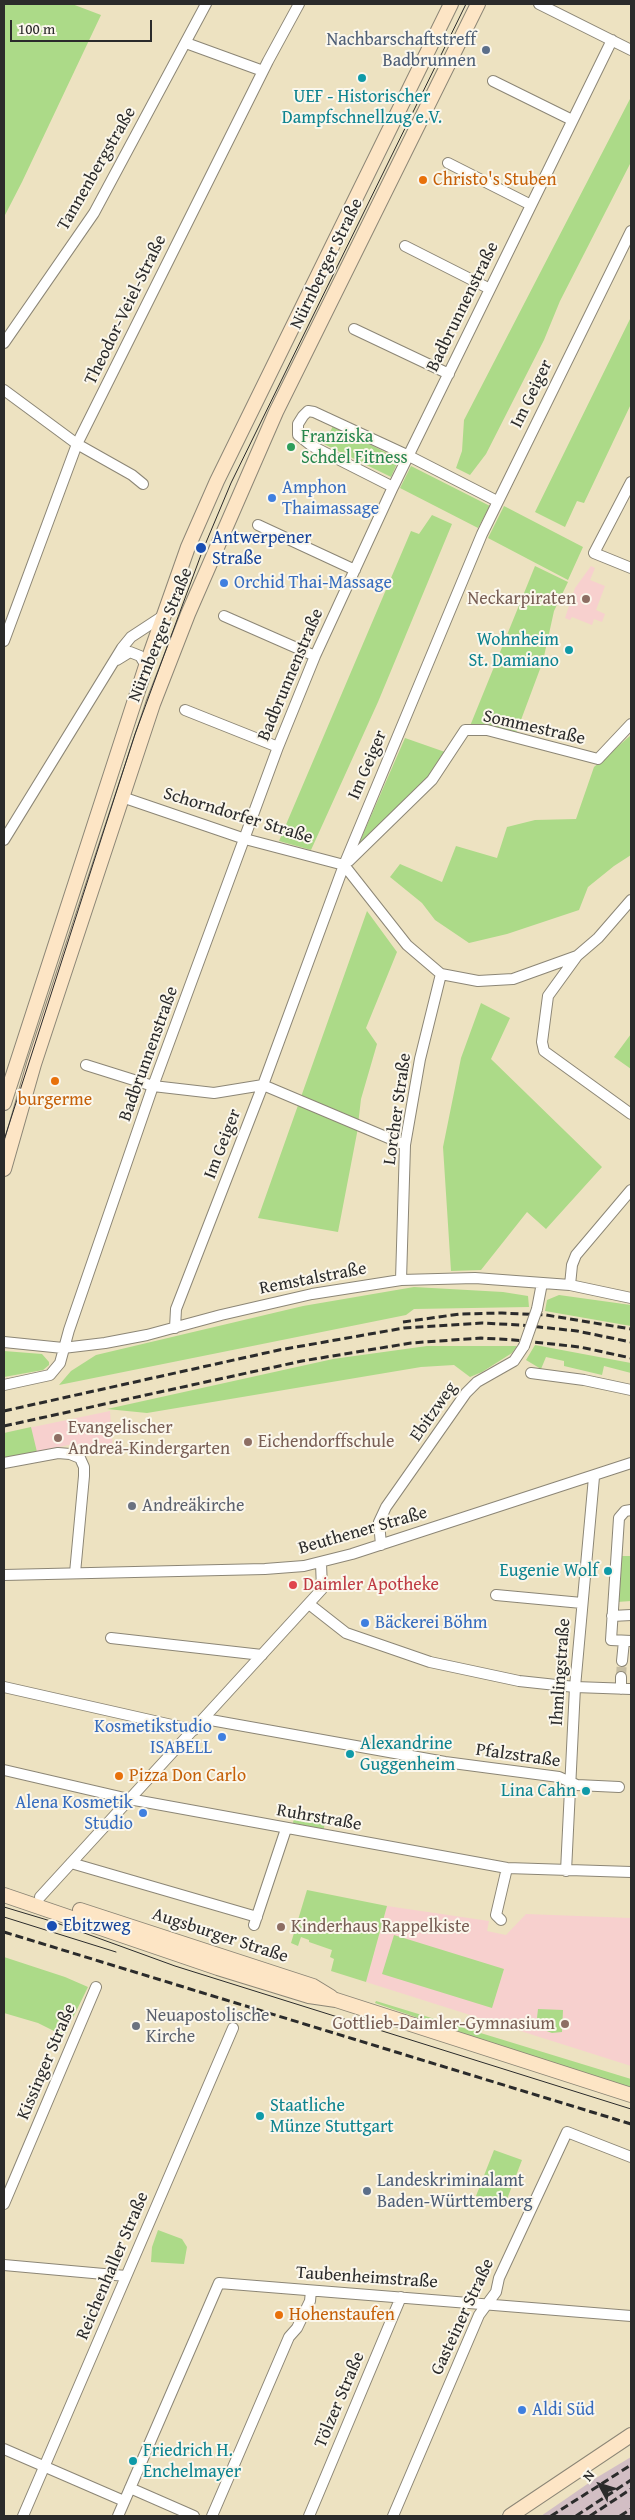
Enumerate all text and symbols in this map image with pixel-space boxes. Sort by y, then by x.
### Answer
scale bar [12,10,155,42]
text: 100 m [18,18,55,39]
place label: Nachbarschaftstreff Badbrunnen [326,29,476,72]
marker: Nachbarschaftstreff Badbrunnen [480,44,492,56]
marker: UEF - Historischer Dampfschnellzug e.V. [356,72,368,84]
place label: UEF - Historischer Dampfschnellzug e.V. [282,86,442,128]
street label: Tannenbergstraße [53,103,141,235]
place label: Christo's Stuben [433,169,557,191]
marker: Christo's Stuben [417,174,429,186]
street label: Nürnberger Straße [286,195,368,333]
street label: Theodor-Veiel-Straße [80,232,172,388]
street label: Badbrunnenstraße [422,239,504,375]
street label: Im Geiger [506,356,558,432]
place label: Franziska Schdel Fitness [301,426,408,468]
marker: Franziska Schdel Fitness [285,441,297,453]
place label: Amphon Thaimassage [282,477,379,520]
marker: Amphon Thaimassage [266,492,278,504]
place label: Antwerpener Straße [212,527,312,570]
marker: Antwerpener Straße [194,541,208,555]
street label: Nürnberger Straße [124,565,198,705]
place label: Orchid Thai-Massage [234,572,392,594]
marker: Orchid Thai-Massage [218,577,230,589]
place label: Neckarpiraten [468,588,576,610]
marker: Neckarpiraten [580,593,592,605]
street label: Badbrunnenstraße [253,606,329,744]
place label: Wohnheim St. Damiano [469,629,559,672]
marker: Wohnheim St. Damiano [563,644,575,656]
street label: Sommestraße [481,706,587,750]
street label: Im Geiger [344,727,392,803]
street label: Schorndorfer Straße [161,783,315,849]
street label: Badbrunnenstraße [115,984,183,1124]
street label: Lorcher Straße [379,1052,417,1166]
marker: burgerme [49,1075,61,1087]
place label: burgerme [18,1089,92,1111]
street label: Im Geiger [200,1106,246,1182]
street label: Remstalstraße [258,1258,368,1300]
street label: Ebitzweg [406,1378,462,1446]
place label: Evangelischer Andreä-Kindergarten [68,1417,230,1460]
place label: Eichendorffschule [258,1431,394,1453]
marker: Evangelischer Andreä-Kindergarten [52,1432,64,1444]
marker: Eichendorffschule [242,1436,254,1448]
place label: Andreäkirche [142,1495,244,1517]
marker: Andreäkirche [126,1500,138,1512]
street label: Beuthener Straße [296,1502,430,1560]
place label: Eugenie Wolf [500,1560,598,1582]
marker: Eugenie Wolf [602,1565,614,1577]
place label: Daimler Apotheke [303,1574,439,1596]
marker: Daimler Apotheke [287,1579,299,1591]
place label: Bäckerei Böhm [375,1612,487,1634]
marker: Bäckerei Böhm [359,1617,371,1629]
street label: Ihmlingstraße [546,1617,576,1727]
place label: Kosmetikstudio ISABELL [94,1716,212,1758]
marker: Kosmetikstudio ISABELL [216,1731,228,1743]
place label: Alexandrine Guggenheim [360,1733,455,1776]
street label: Pfalzstraße [474,1739,562,1773]
marker: Alexandrine Guggenheim [344,1748,356,1760]
place label: Pizza Don Carlo [129,1765,246,1787]
marker: Pizza Don Carlo [113,1770,125,1782]
place label: Lina Cahn [501,1780,576,1802]
marker: Lina Cahn [580,1785,592,1797]
place label: Alena Kosmetik Studio [15,1792,133,1835]
street label: Ruhrstraße [275,1800,363,1836]
marker: Alena Kosmetik Studio [137,1807,149,1819]
street label: Augsburger Straße [149,1904,291,1968]
place label: Ebitzweg [63,1915,131,1937]
place label: Kinderhaus Rappelkiste [291,1916,470,1938]
marker: Ebitzweg [45,1919,59,1933]
marker: Kinderhaus Rappelkiste [275,1921,287,1933]
street label: Kissinger Straße [13,2001,81,2123]
place label: Neuapostolische Kirche [146,2005,270,2048]
place label: Gottlieb-Daimler-Gymnasium [333,2013,555,2035]
marker: Gottlieb-Daimler-Gymnasium [559,2018,571,2030]
marker: Neuapostolische Kirche [130,2020,142,2032]
place label: Staatliche Münze Stuttgart [270,2095,394,2138]
marker: Staatliche Münze Stuttgart [254,2110,266,2122]
place label: Landeskriminalamt Baden-Württemberg [377,2170,533,2212]
marker: Landeskriminalamt Baden-Württemberg [361,2185,373,2197]
street label: Reichenhaller Straße [72,2189,154,2343]
street label: Gasteiner Straße [427,2255,499,2379]
street label: Taubenheimstraße [295,2262,439,2294]
place label: Hohenstaufen [289,2304,395,2326]
marker: Hohenstaufen [273,2309,285,2321]
street label: Tölzer Straße [310,2349,370,2451]
place label: Aldi Süd [532,2399,595,2421]
marker: Aldi Süd [516,2404,528,2416]
place label: Friedrich H. Enchelmayer [143,2440,241,2482]
marker: Friedrich H. Enchelmayer [127,2455,139,2467]
north arrow [575,2460,625,2510]
text: N [578,2466,599,2485]

